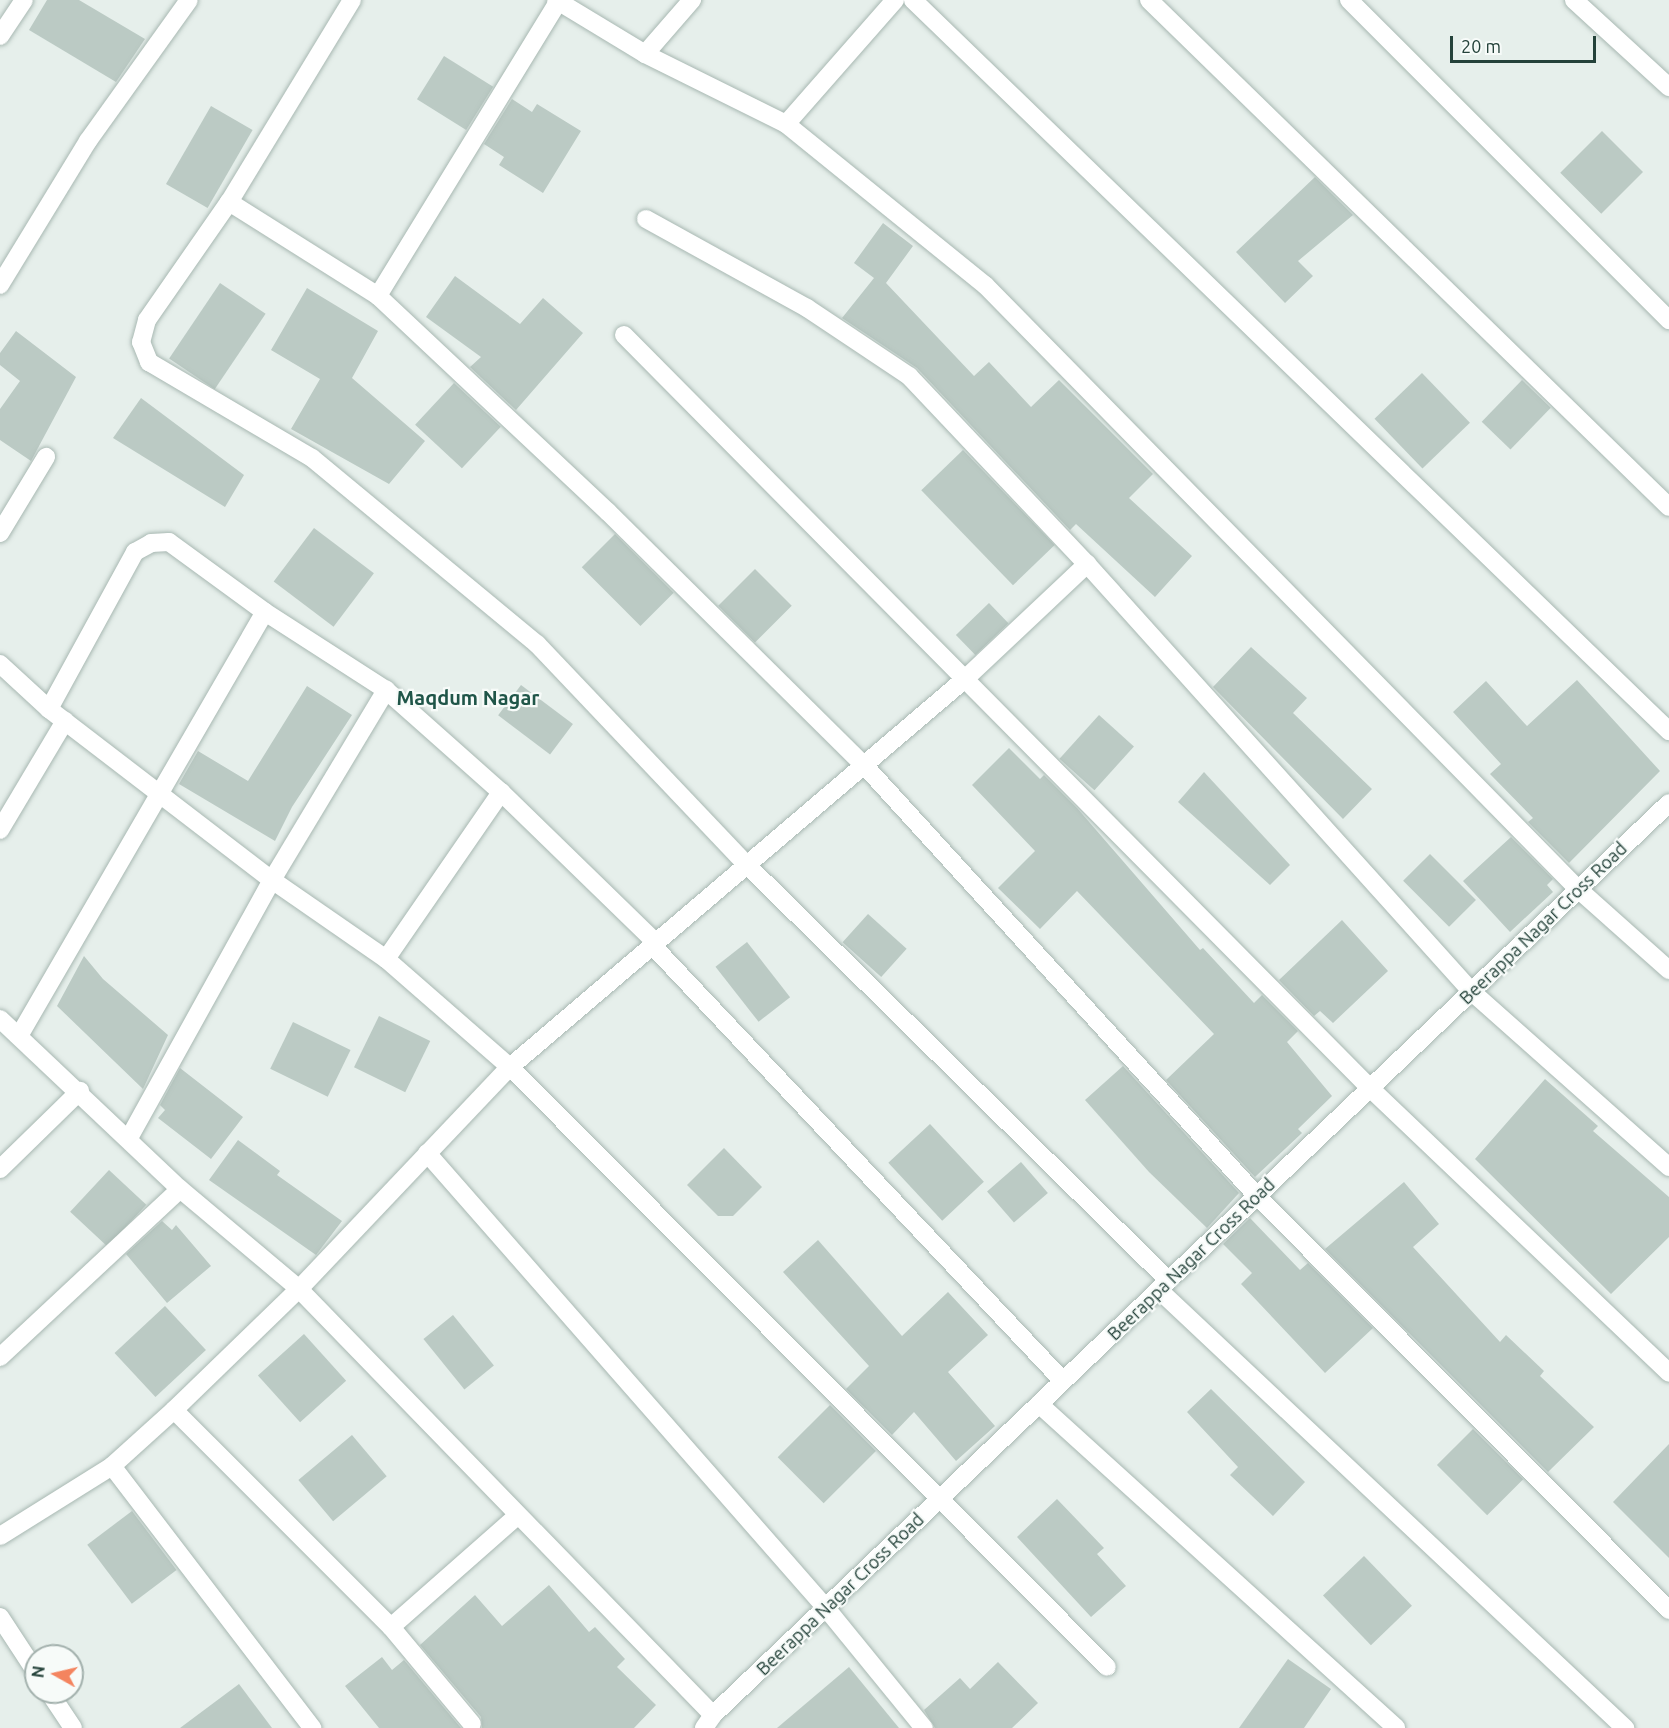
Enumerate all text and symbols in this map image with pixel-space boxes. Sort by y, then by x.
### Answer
scale bar [1453,24,1598,62]
text: 20 m [1461,36,1501,56]
district label: Maqdum Nagar [397,685,539,709]
street label: Beerappa Nagar Cross Road [1455,837,1631,1009]
street label: Beerappa Nagar Cross Road [1103,1173,1279,1345]
street label: Beerappa Nagar Cross Road [752,1508,928,1680]
north arrow [24,1644,84,1704]
text: N [28,1665,48,1679]

